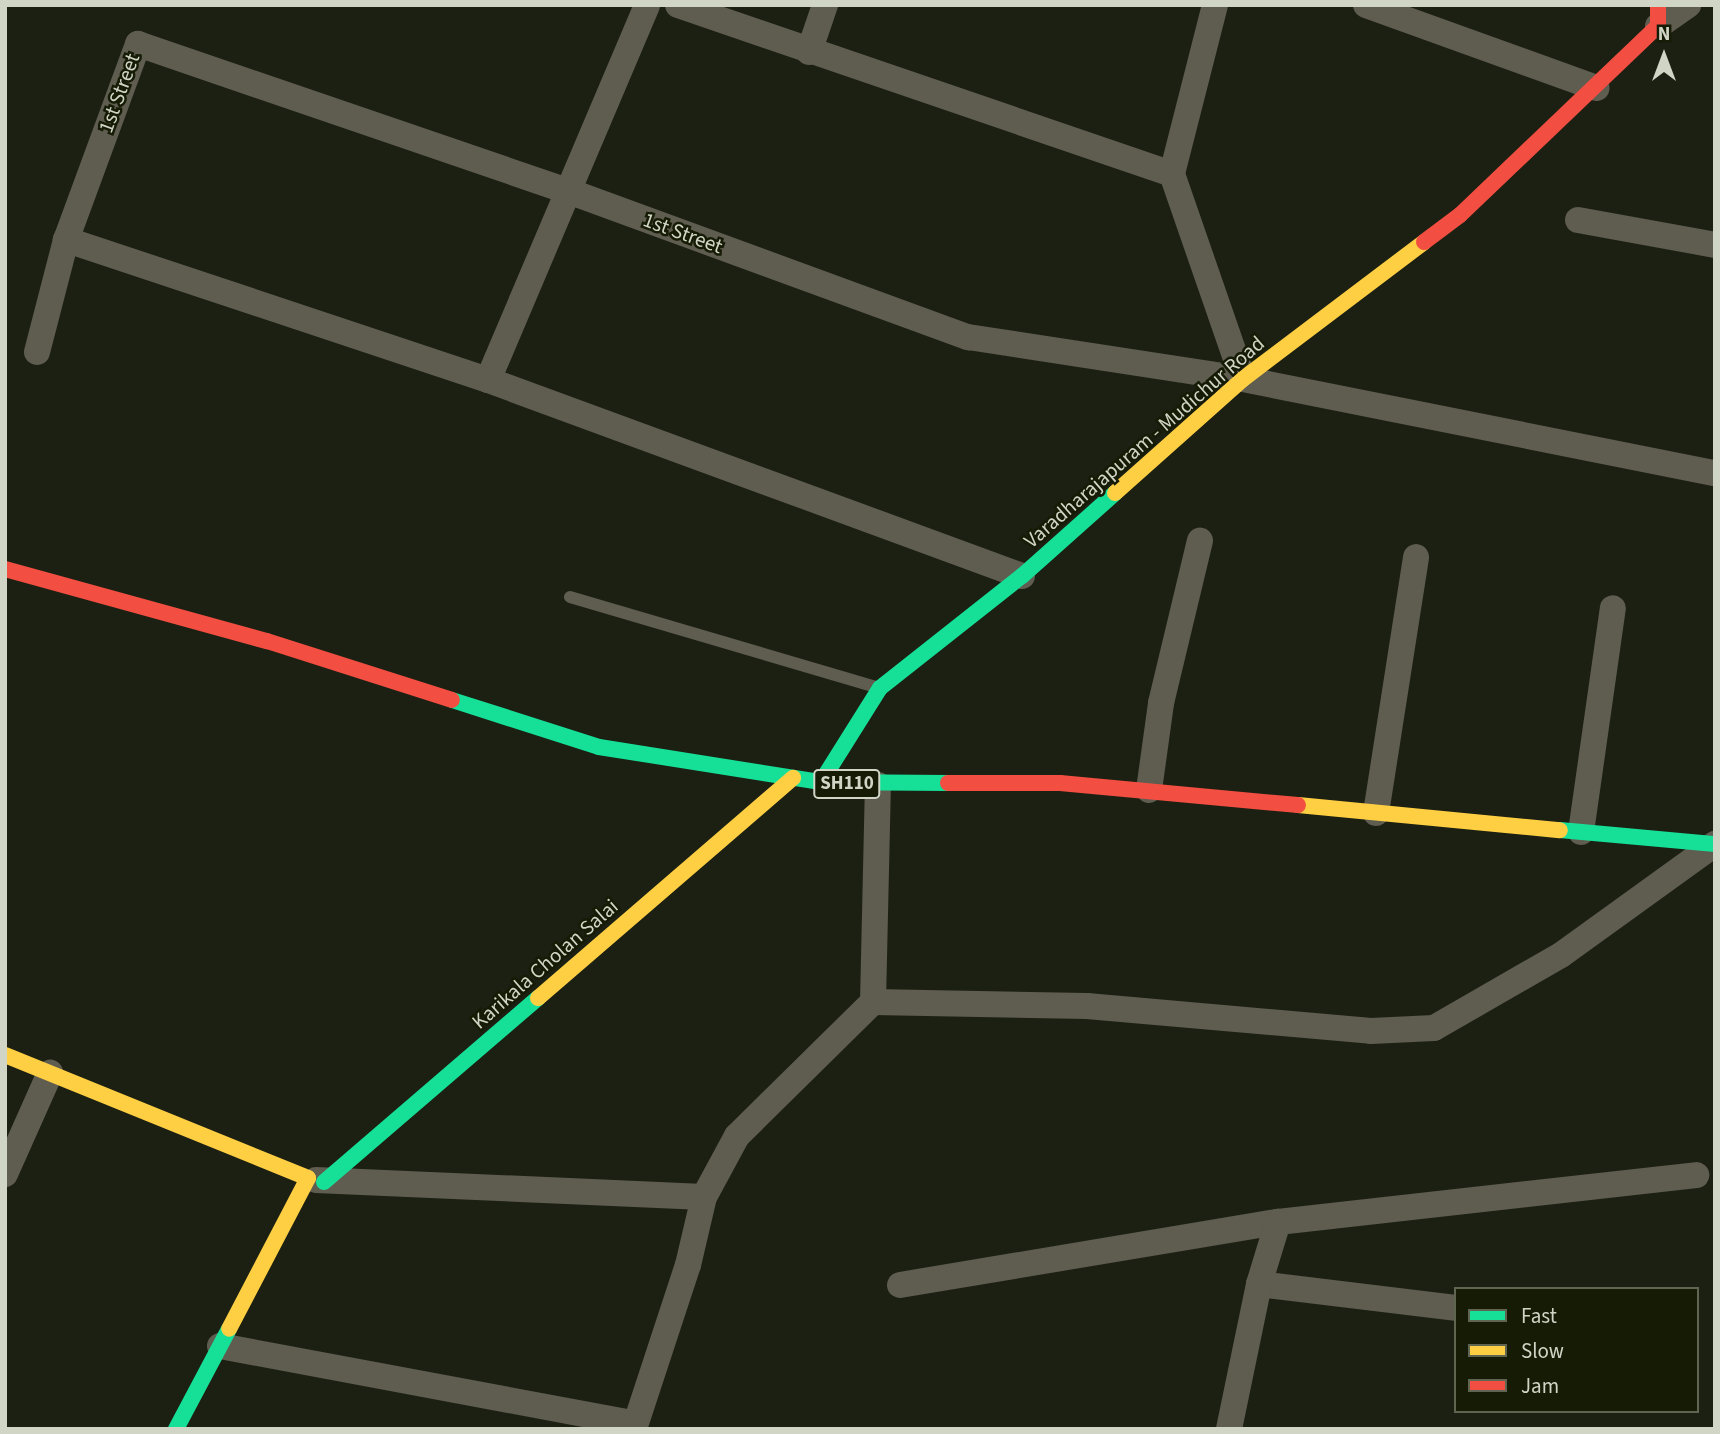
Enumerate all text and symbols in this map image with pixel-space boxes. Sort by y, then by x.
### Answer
north arrow [1629,21,1699,91]
text: N [1658,21,1670,48]
street label: 1st Street [93,50,145,136]
street label: 1st Street [640,207,726,259]
street label: Varadharajapuram - Mudichur Road [1019,331,1269,553]
road number: SH110 [812,768,882,800]
street label: Karikala Cholan Salai [467,894,623,1034]
legend [1454,1287,1699,1413]
text: Fast [1521,1301,1557,1331]
text: Slow [1521,1336,1564,1366]
text: Jam [1521,1371,1559,1401]

